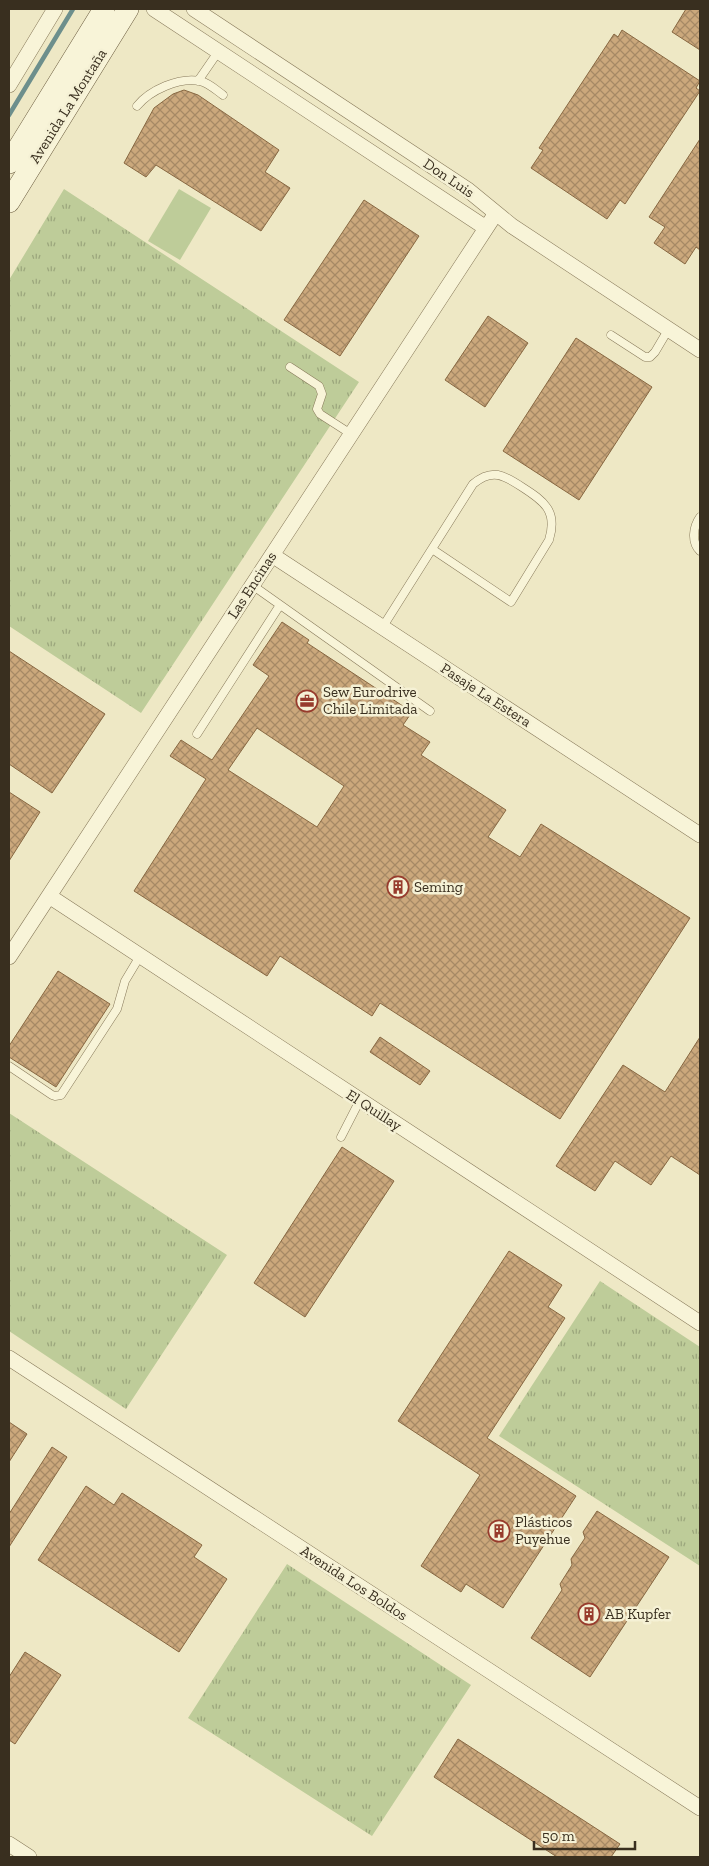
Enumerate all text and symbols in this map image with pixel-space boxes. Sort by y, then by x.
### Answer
street label: Avenida La Montaña [25,45,111,167]
street label: Don Luis [420,154,478,202]
street label: Las Encinas [224,548,280,622]
street label: Pasaje La Estera [437,659,535,731]
place label: Sew Eurodrive Chile Limitada [323,683,418,718]
office icon: Sew Eurodrive Chile Limitada [295,689,319,713]
building icon: Seming [386,875,410,899]
place label: Seming [414,878,463,896]
street label: El Quillay [343,1085,405,1135]
place label: Plásticos Puyehue [515,1513,572,1548]
building icon: Plásticos Puyehue [487,1519,511,1543]
street label: Avenida Los Boldos [297,1542,411,1624]
building icon: AB Kupfer [577,1602,601,1626]
place label: AB Kupfer [605,1605,671,1623]
scale bar [534,1818,635,1850]
text: 50 m [542,1827,575,1845]

